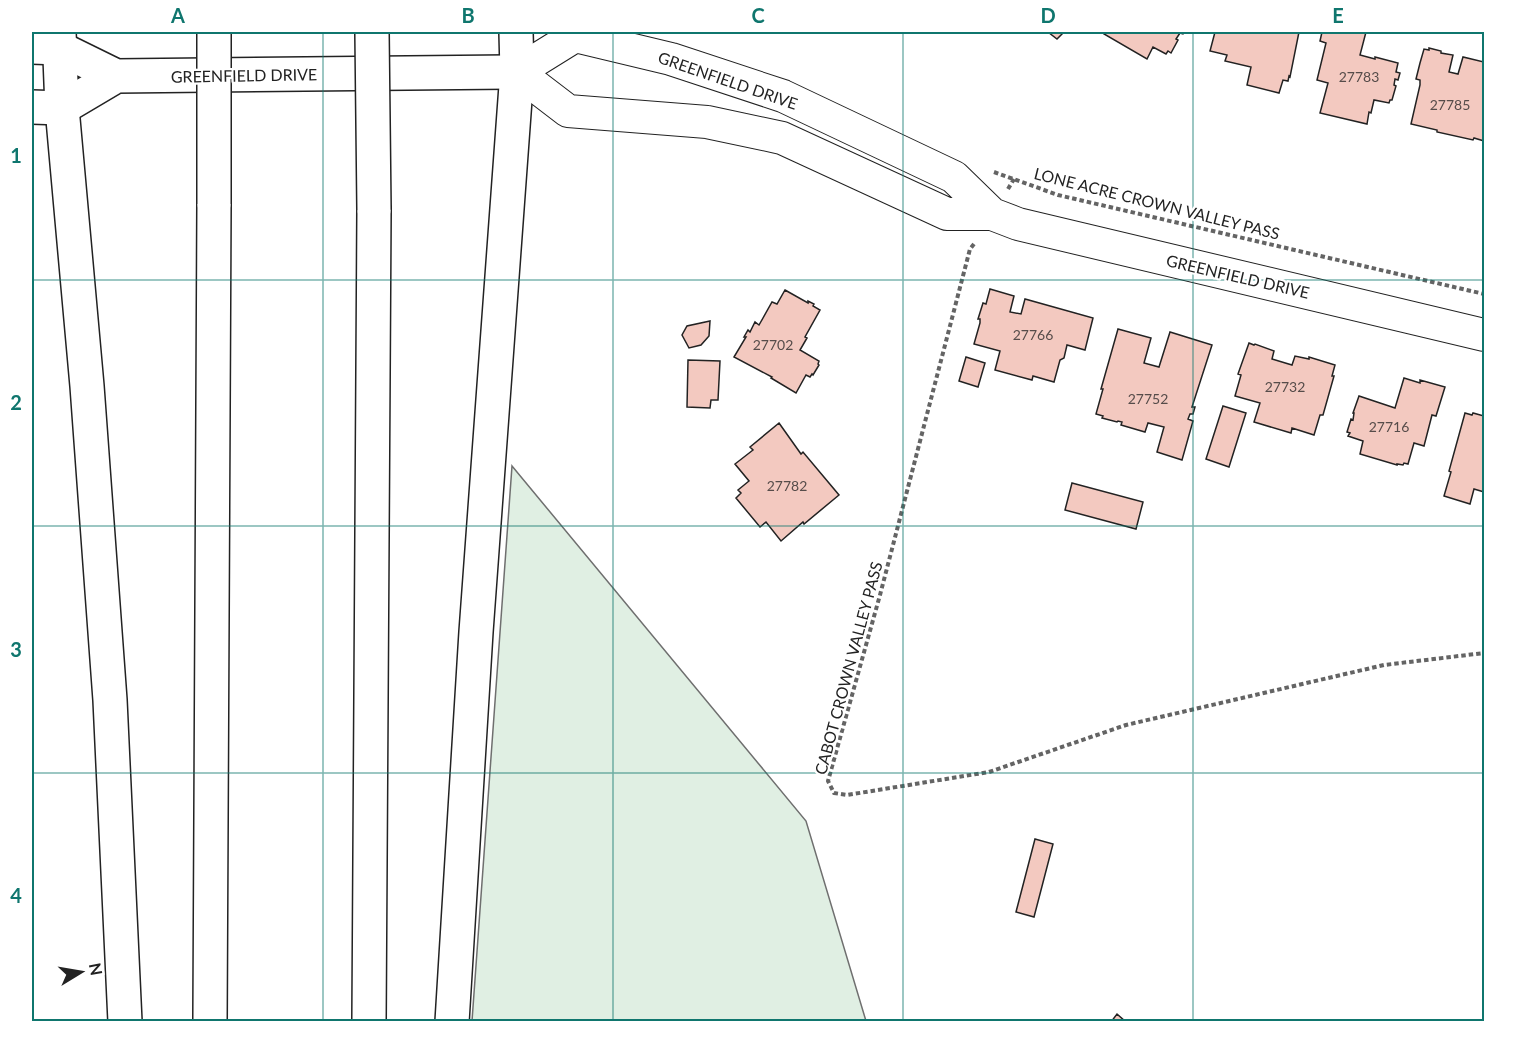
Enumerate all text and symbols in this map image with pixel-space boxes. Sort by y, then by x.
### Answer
text: A [170,3,185,27]
text: B [461,3,475,27]
text: C [751,3,765,27]
text: D [1040,3,1056,27]
text: E [1332,3,1344,27]
street label: GREENFIELD DRIVE [656,47,800,113]
street label: GREENFIELD DRIVE [171,64,317,86]
house number: 27783 [1339,68,1379,85]
house number: 27785 [1430,96,1470,113]
text: 1 [10,143,22,167]
street label: LONE ACRE CROWN VALLEY PASS [1032,163,1282,243]
street label: GREENFIELD DRIVE [1165,250,1311,302]
house number: 27766 [1013,326,1053,343]
house number: 27702 [753,336,793,353]
house number: 27732 [1265,378,1305,395]
text: 2 [10,390,22,414]
house number: 27752 [1128,390,1168,407]
house number: 27716 [1369,418,1409,435]
house number: 27782 [767,477,807,494]
street label: CABOT CROWN VALLEY PASS [810,559,886,777]
text: 3 [10,637,22,661]
text: 4 [10,883,22,907]
north arrow [51,942,111,1002]
text: N [86,961,107,977]

